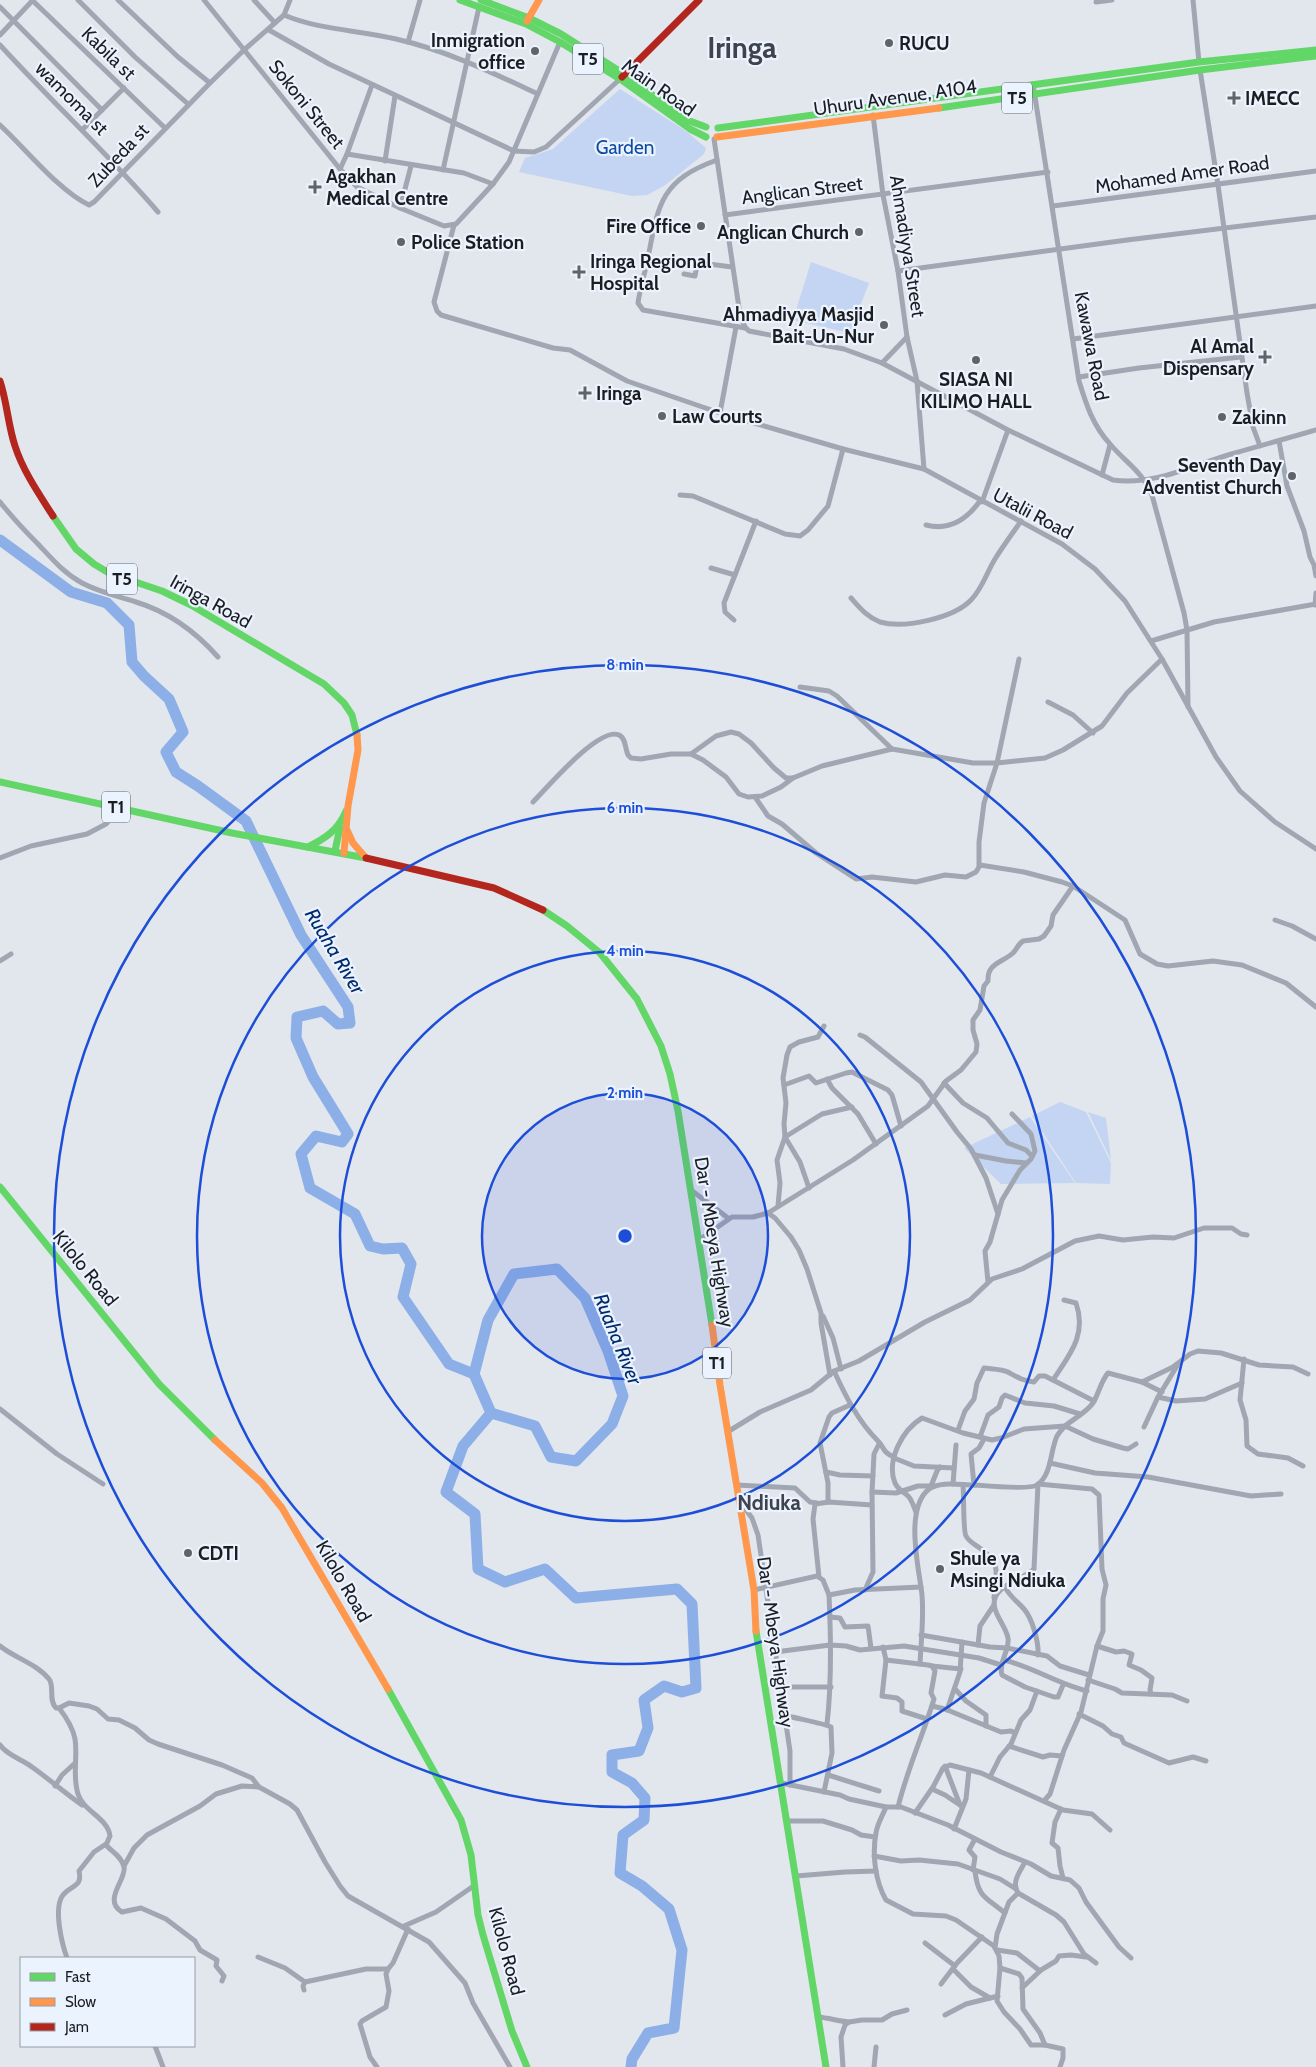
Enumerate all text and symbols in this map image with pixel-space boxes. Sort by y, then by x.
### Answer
street label: Kabila st [77,22,141,85]
place label: Inmigration office [431,29,525,74]
district label: Iringa [707,30,777,65]
place label: RUCU [899,32,950,55]
marker: RUCU [883,37,895,49]
road number: T5 [573,44,603,74]
marker: Inmigration office [529,45,541,57]
street label: Main Road [617,54,700,121]
street label: Sokoni Street [264,55,350,154]
street label: wamoma st [30,57,114,140]
street label: Uhuru Avenue, A104 [812,75,978,120]
road number: T5 [1002,82,1032,114]
place label: IMECC [1245,87,1300,110]
marker: IMECC [1227,91,1241,105]
street label: Zubeda st [83,118,154,192]
park label: Garden [596,136,654,159]
street label: Mohamed Amer Road [1093,151,1271,198]
place label: Agakhan Medical Centre [326,165,448,210]
street label: Anglican Street [740,172,864,209]
street label: Ahmadiyya Street [885,173,930,319]
marker: Agakhan Medical Centre [308,180,322,194]
place label: Fire Office [606,215,691,238]
marker: Fire Office [695,220,707,232]
place label: Anglican Church [717,221,849,244]
marker: Anglican Church [853,226,865,238]
place label: Police Station [411,231,524,254]
marker: Police Station [395,236,407,248]
place label: Iringa Regional Hospital [590,250,711,295]
marker: Iringa Regional Hospital [572,265,586,279]
street label: Kawawa Road [1070,290,1113,403]
place label: Ahmadiyya Masjid Bait-Un-Nur [723,303,875,348]
marker: Ahmadiyya Masjid Bait-Un-Nur [878,319,890,331]
place label: Al Amal Dispensary [1163,335,1255,380]
marker: Al Amal Dispensary [1258,350,1272,364]
marker: SIASA NI KILIMO HALL [970,354,982,366]
place label: SIASA NI KILIMO HALL [920,368,1032,413]
place label: Iringa [596,382,642,405]
marker: Iringa [578,386,592,400]
place label: Law Courts [672,405,762,428]
place label: Zakinn [1232,406,1286,429]
marker: Law Courts [656,410,668,422]
marker: Zakinn [1216,411,1228,423]
place label: Seventh Day Adventist Church [1142,454,1283,499]
marker: Seventh Day Adventist Church [1286,470,1298,482]
street label: Utalii Road [989,483,1077,544]
road number: T5 [107,564,137,594]
street label: Iringa Road [166,570,255,633]
text: 8 min [606,656,644,674]
road number: T1 [102,792,130,822]
text: 6 min [607,799,643,817]
water label: Ruaha River [300,904,370,999]
text: 4 min [606,942,644,960]
text: 2 min [607,1084,643,1102]
street label: Dar - Mbeya Highway [690,1155,739,1330]
street label: Kilolo Road [48,1226,123,1311]
centre of rings [616,1227,634,1245]
water label: Ruaha River [589,1290,647,1389]
road number: T1 [703,1348,731,1379]
district label: Ndiuka [737,1490,801,1515]
street label: Kilolo Road [311,1536,376,1626]
place label: CDTI [198,1542,239,1565]
marker: CDTI [182,1547,194,1559]
place label: Shule ya Msingi Ndiuka [950,1547,1066,1592]
street label: Dar - Mbeya Highway [752,1555,799,1730]
marker: Shule ya Msingi Ndiuka [934,1563,946,1575]
street label: Kilolo Road [484,1904,529,1998]
legend [20,1957,195,2047]
text: Fast [65,1968,90,1986]
text: Slow [65,1993,96,2011]
text: Jam [64,2018,89,2036]

